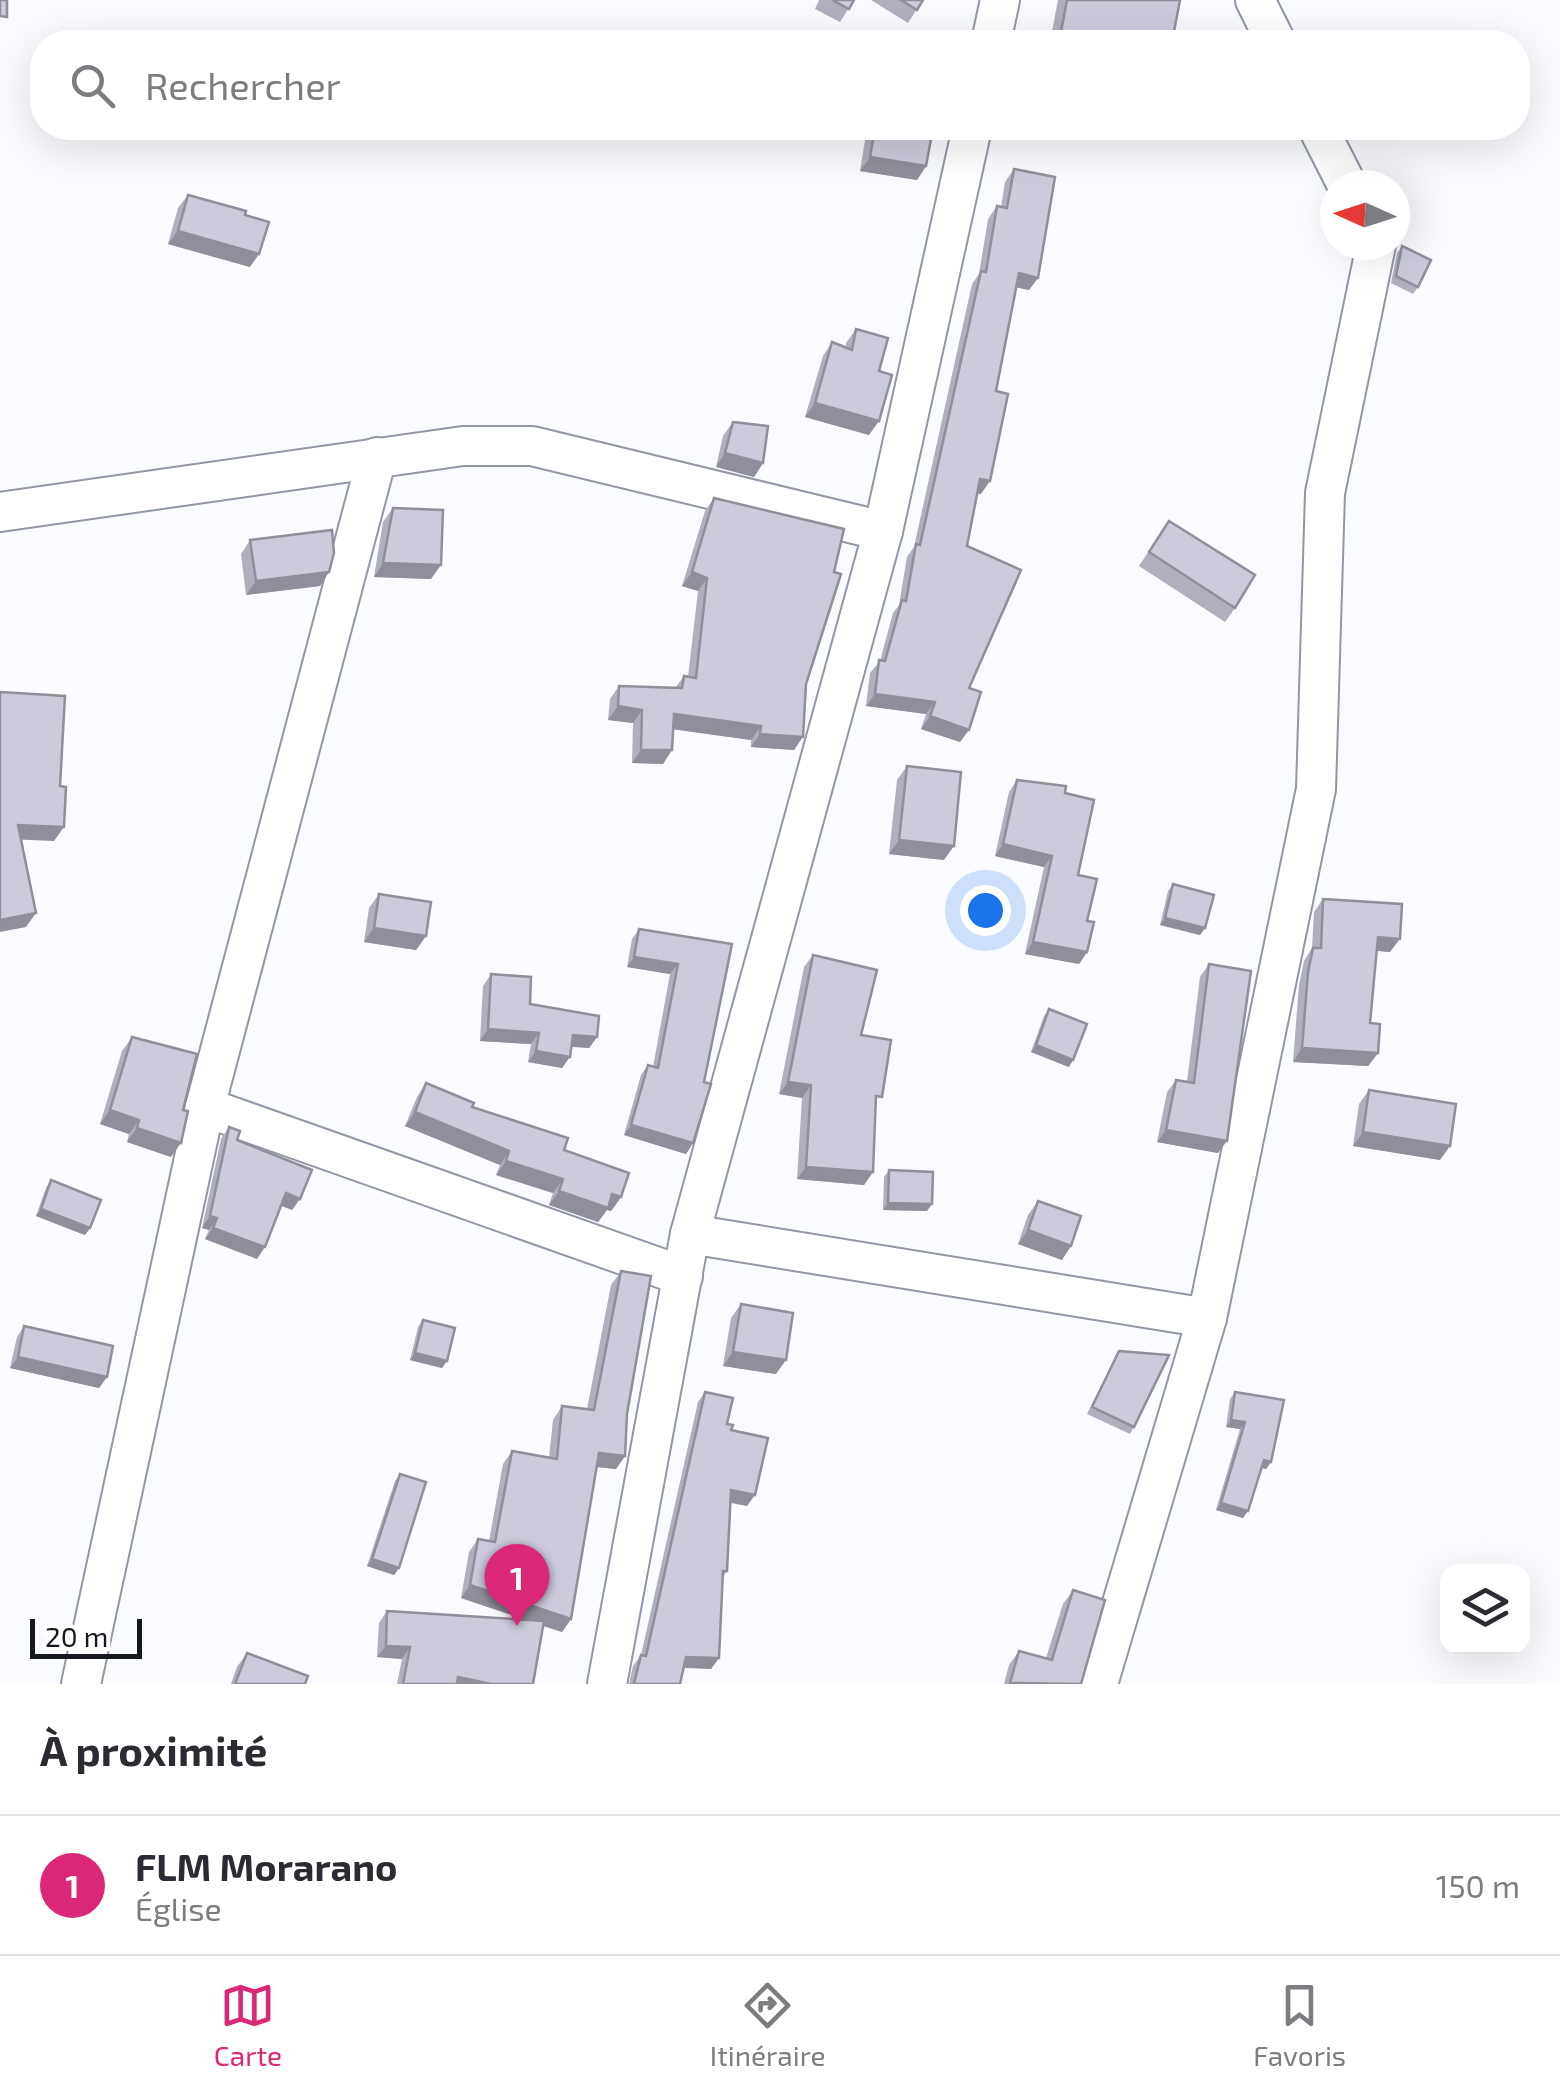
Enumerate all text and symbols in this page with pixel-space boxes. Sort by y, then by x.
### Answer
search box [30,30,1530,140]
icon: search [65,58,120,113]
text: Rechercher [145,62,341,108]
north arrow [1320,170,1410,260]
your location [960,885,1011,936]
pin: 1 [484,1544,550,1626]
map controls [1440,1564,1530,1654]
button: layers [1440,1564,1530,1654]
scale bar [30,1614,142,1658]
text: 20 m [45,1619,108,1653]
text: À proximité [40,1724,267,1774]
text: FLM Morarano [135,1843,398,1889]
text: 1 [66,1866,79,1904]
text: 150 m [1436,1866,1520,1904]
text: Église [135,1889,222,1927]
tab: Carte [214,1978,282,2072]
tab: Itinéraire [710,1978,826,2072]
tab: Favoris [1253,1978,1346,2072]

